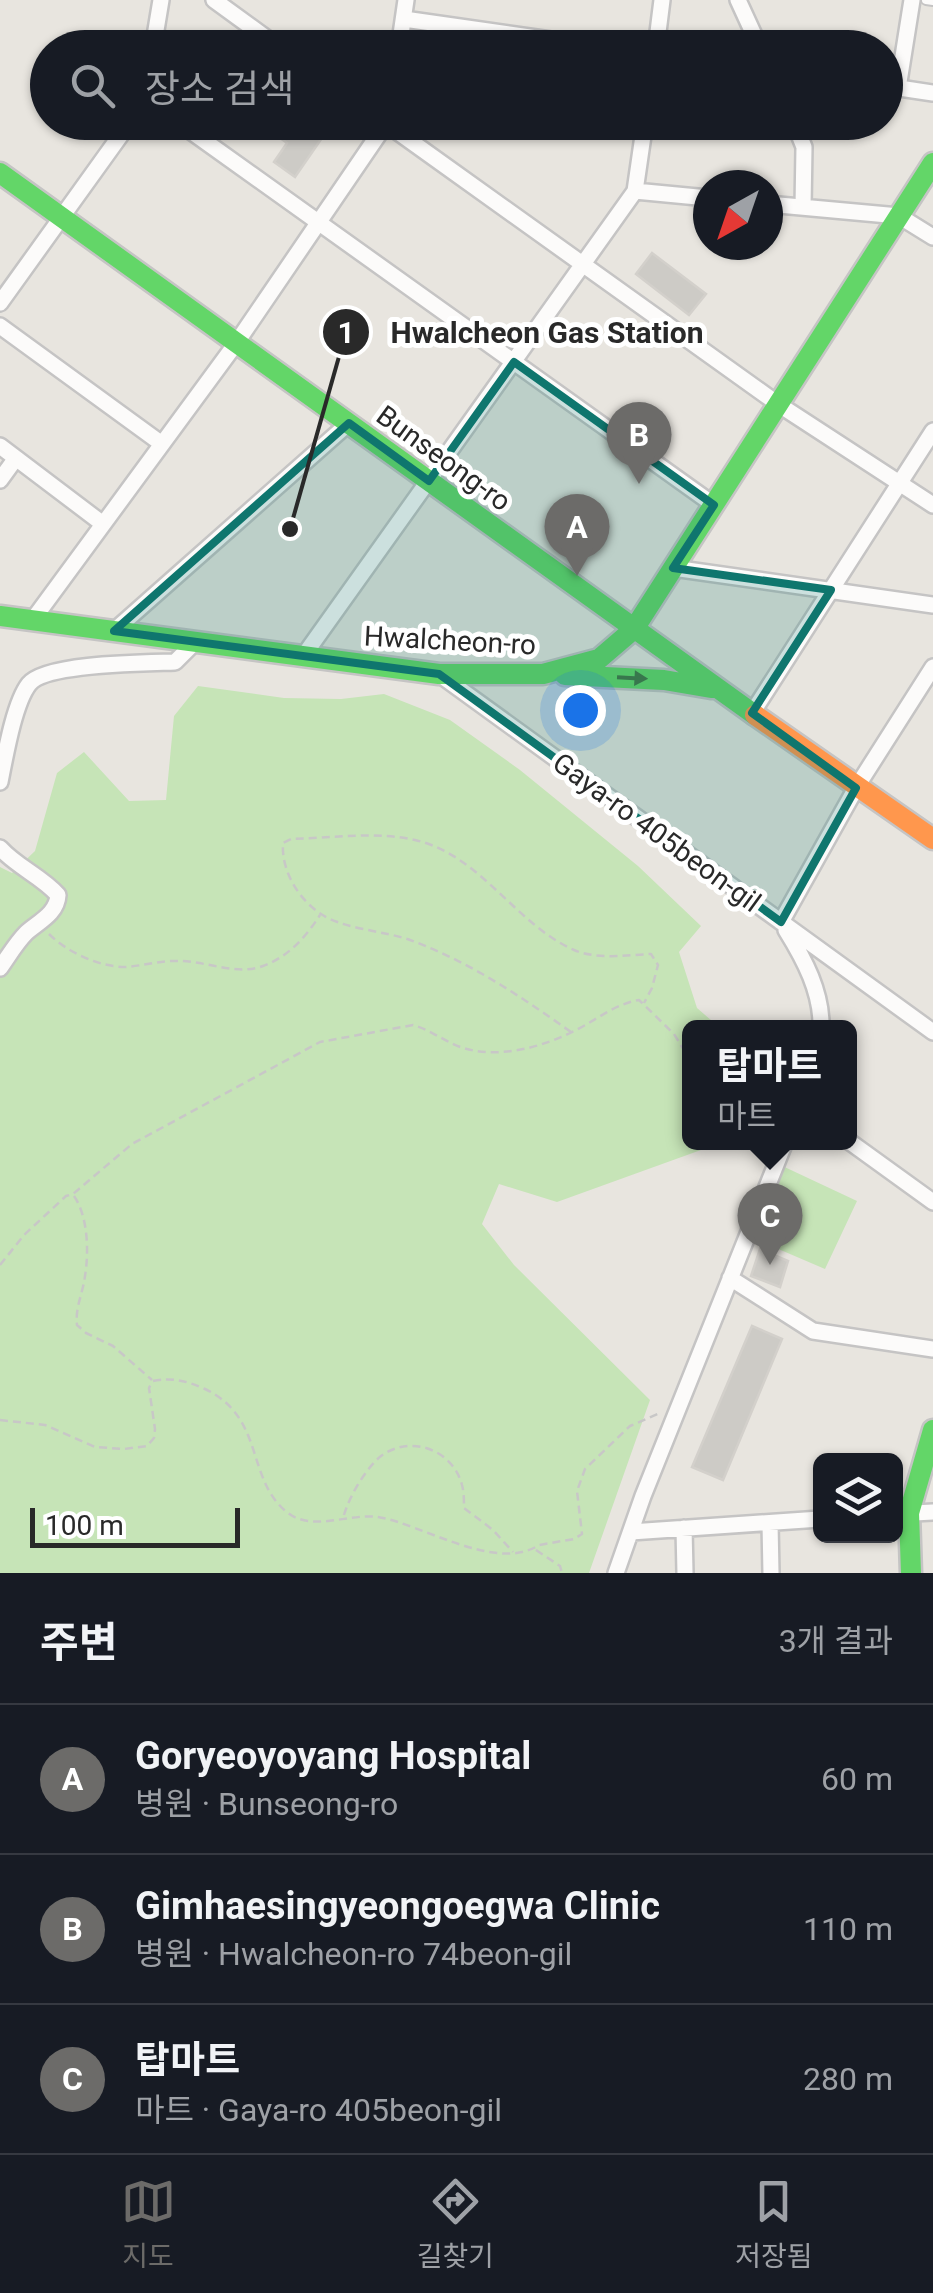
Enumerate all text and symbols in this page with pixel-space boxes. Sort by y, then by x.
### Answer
search box [30,30,903,140]
icon: search [65,58,120,113]
text: 장소 검색 [145,67,294,111]
north arrow [693,170,783,260]
callout: Hwalcheon Gas Station [321,302,724,362]
text: 1 [337,315,355,350]
text: Hwalcheon Gas Station [391,315,703,350]
street label: Bunseong-ro [370,399,517,518]
pin: B [606,402,672,484]
pin: A [544,494,610,576]
street label: Hwalcheon-ro [363,620,537,661]
one-way arrow [617,670,649,686]
your location [555,685,606,736]
street label: Gaya-ro 405beon-gil [546,746,767,919]
popup [682,1020,857,1150]
text: 탑마트 [717,1044,822,1088]
text: 마트 [717,1097,776,1135]
pin: C [738,1182,802,1265]
map controls [813,1453,903,1543]
button: layers [813,1453,903,1543]
scale bar [30,1503,240,1548]
text: 100 m [45,1509,124,1542]
text: 주변 [40,1618,117,1667]
text: 3개 결과 [779,1622,893,1660]
text: Goryeoyoyang Hospital [135,1734,531,1778]
text: A [62,1760,83,1798]
text: 60 m [821,1760,893,1798]
text: 병원 · Bunseong-ro [135,1785,398,1823]
text: Gimhaesingyeongoegwa Clinic [135,1884,660,1928]
text: B [62,1910,83,1948]
text: 110 m [803,1910,893,1948]
text: 병원 · Hwalcheon-ro 74beon-gil [135,1935,572,1973]
text: 탑마트 [135,2038,240,2082]
text: C [62,2060,83,2098]
text: 280 m [803,2060,893,2098]
text: 마트 · Gaya-ro 405beon-gil [135,2091,502,2129]
tab: 지도 [121,2174,176,2274]
tab: 길찾기 [417,2174,494,2274]
tab: 저장됨 [735,2174,812,2274]

